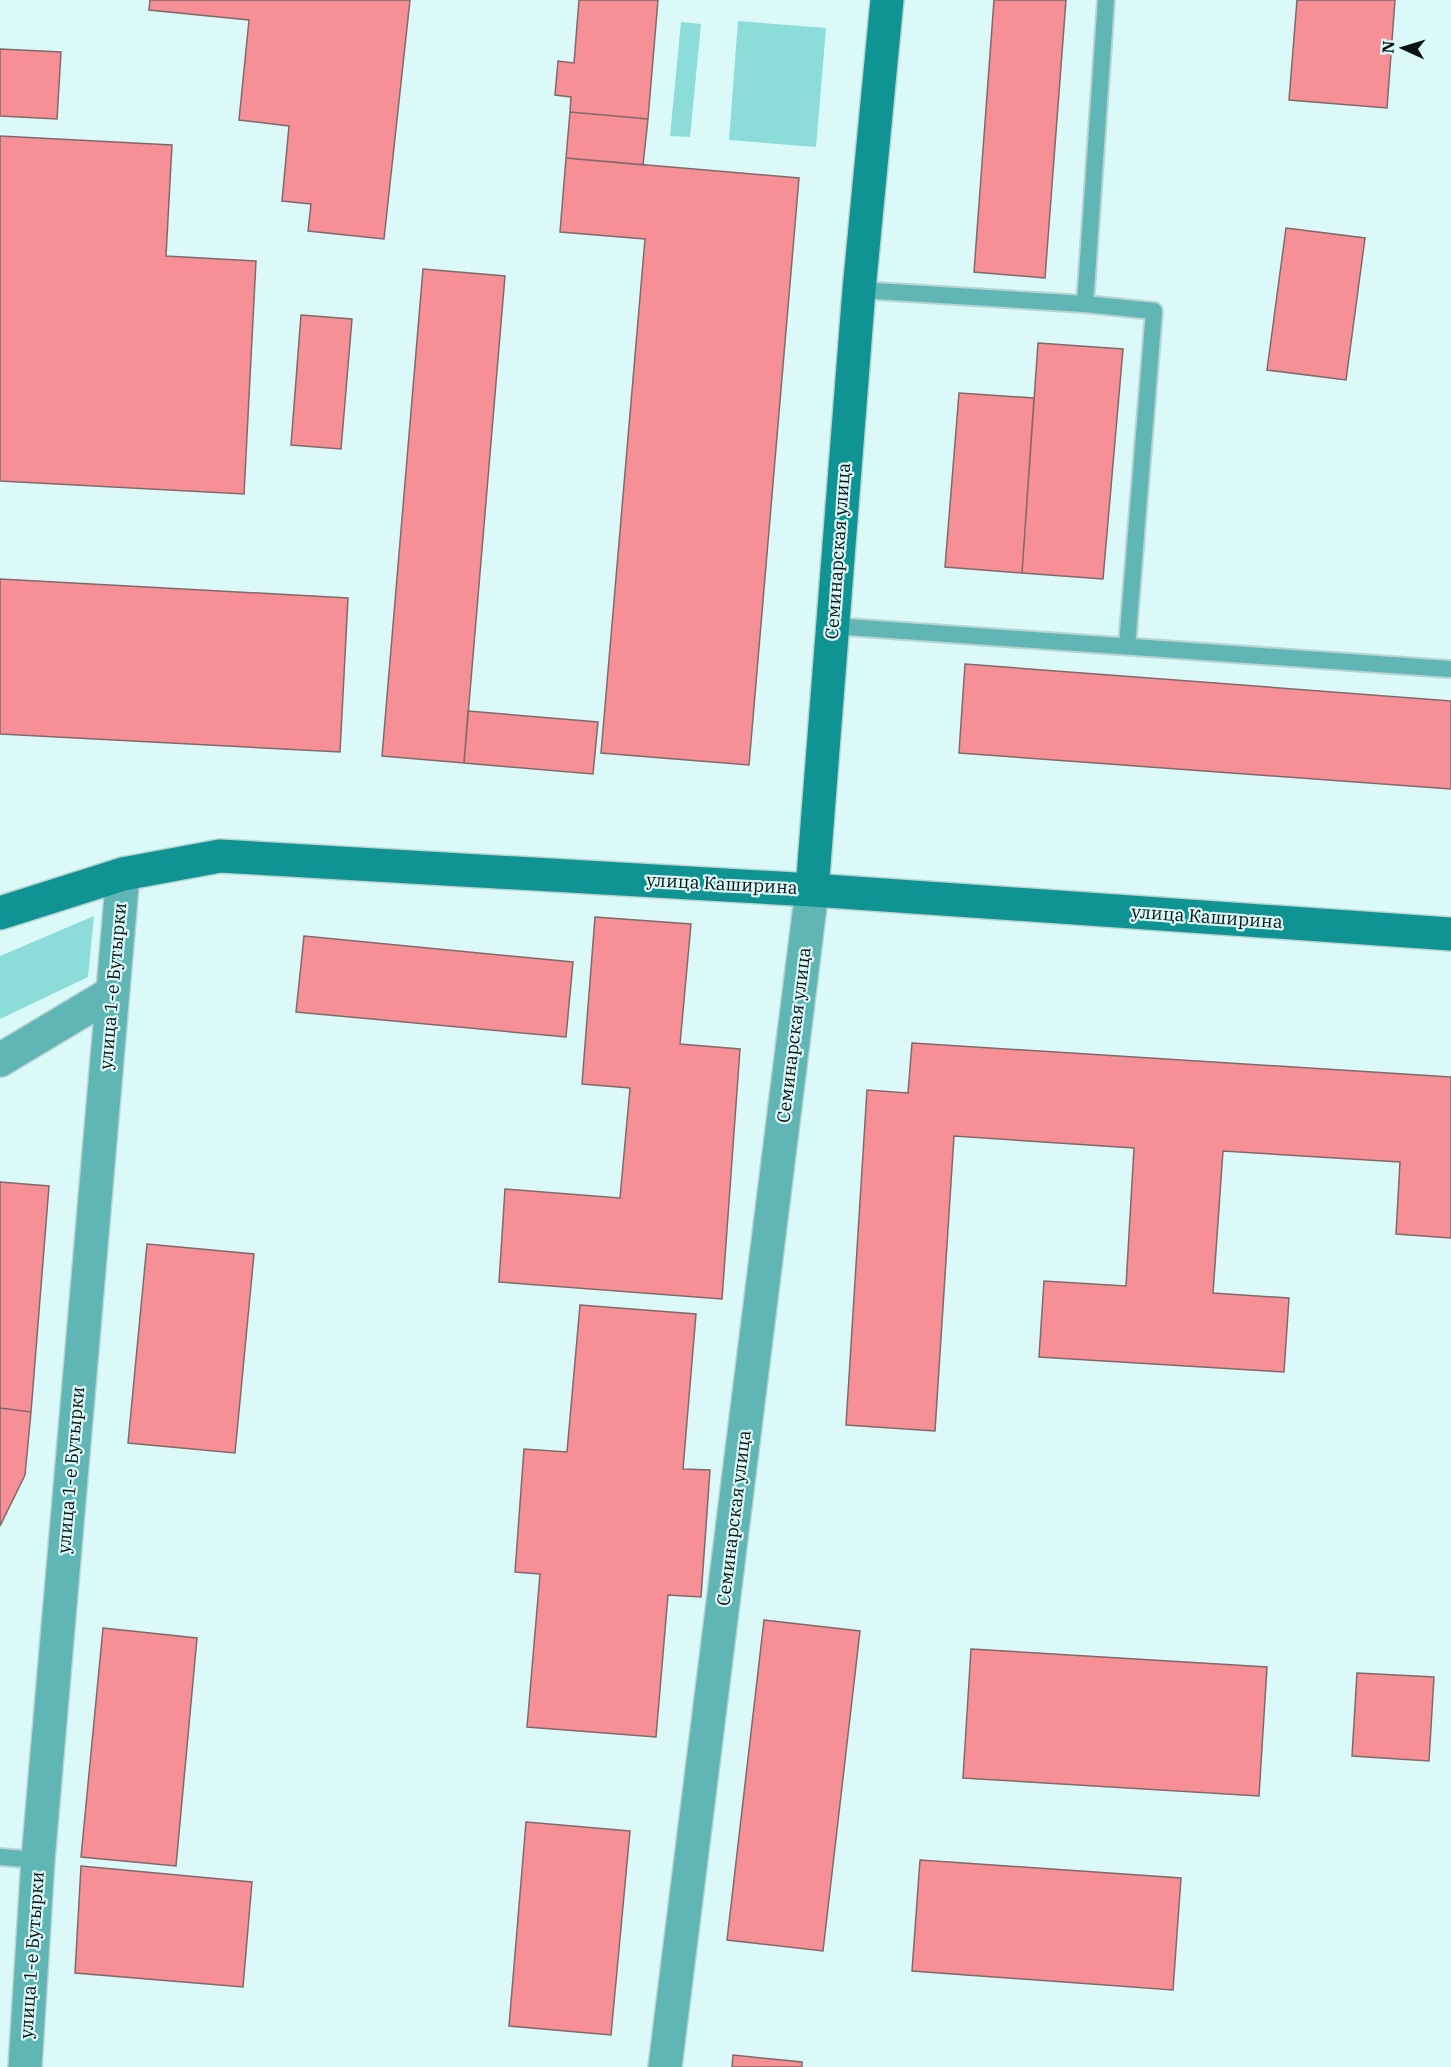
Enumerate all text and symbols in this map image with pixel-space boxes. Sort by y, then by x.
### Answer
north arrow [1373,18,1433,78]
text: N [1378,40,1398,54]
street label: Семинарская улица [820,462,855,640]
street label: улица Каширина [646,868,799,899]
street label: улица Каширина [1131,900,1284,933]
street label: улица 1-е Бутырки [94,902,131,1070]
street label: Семинарская улица [771,946,816,1124]
street label: улица 1-е Бутырки [52,1386,89,1554]
street label: Семинарская улица [711,1429,756,1607]
street label: улица 1-е Бутырки [14,1871,49,2039]

